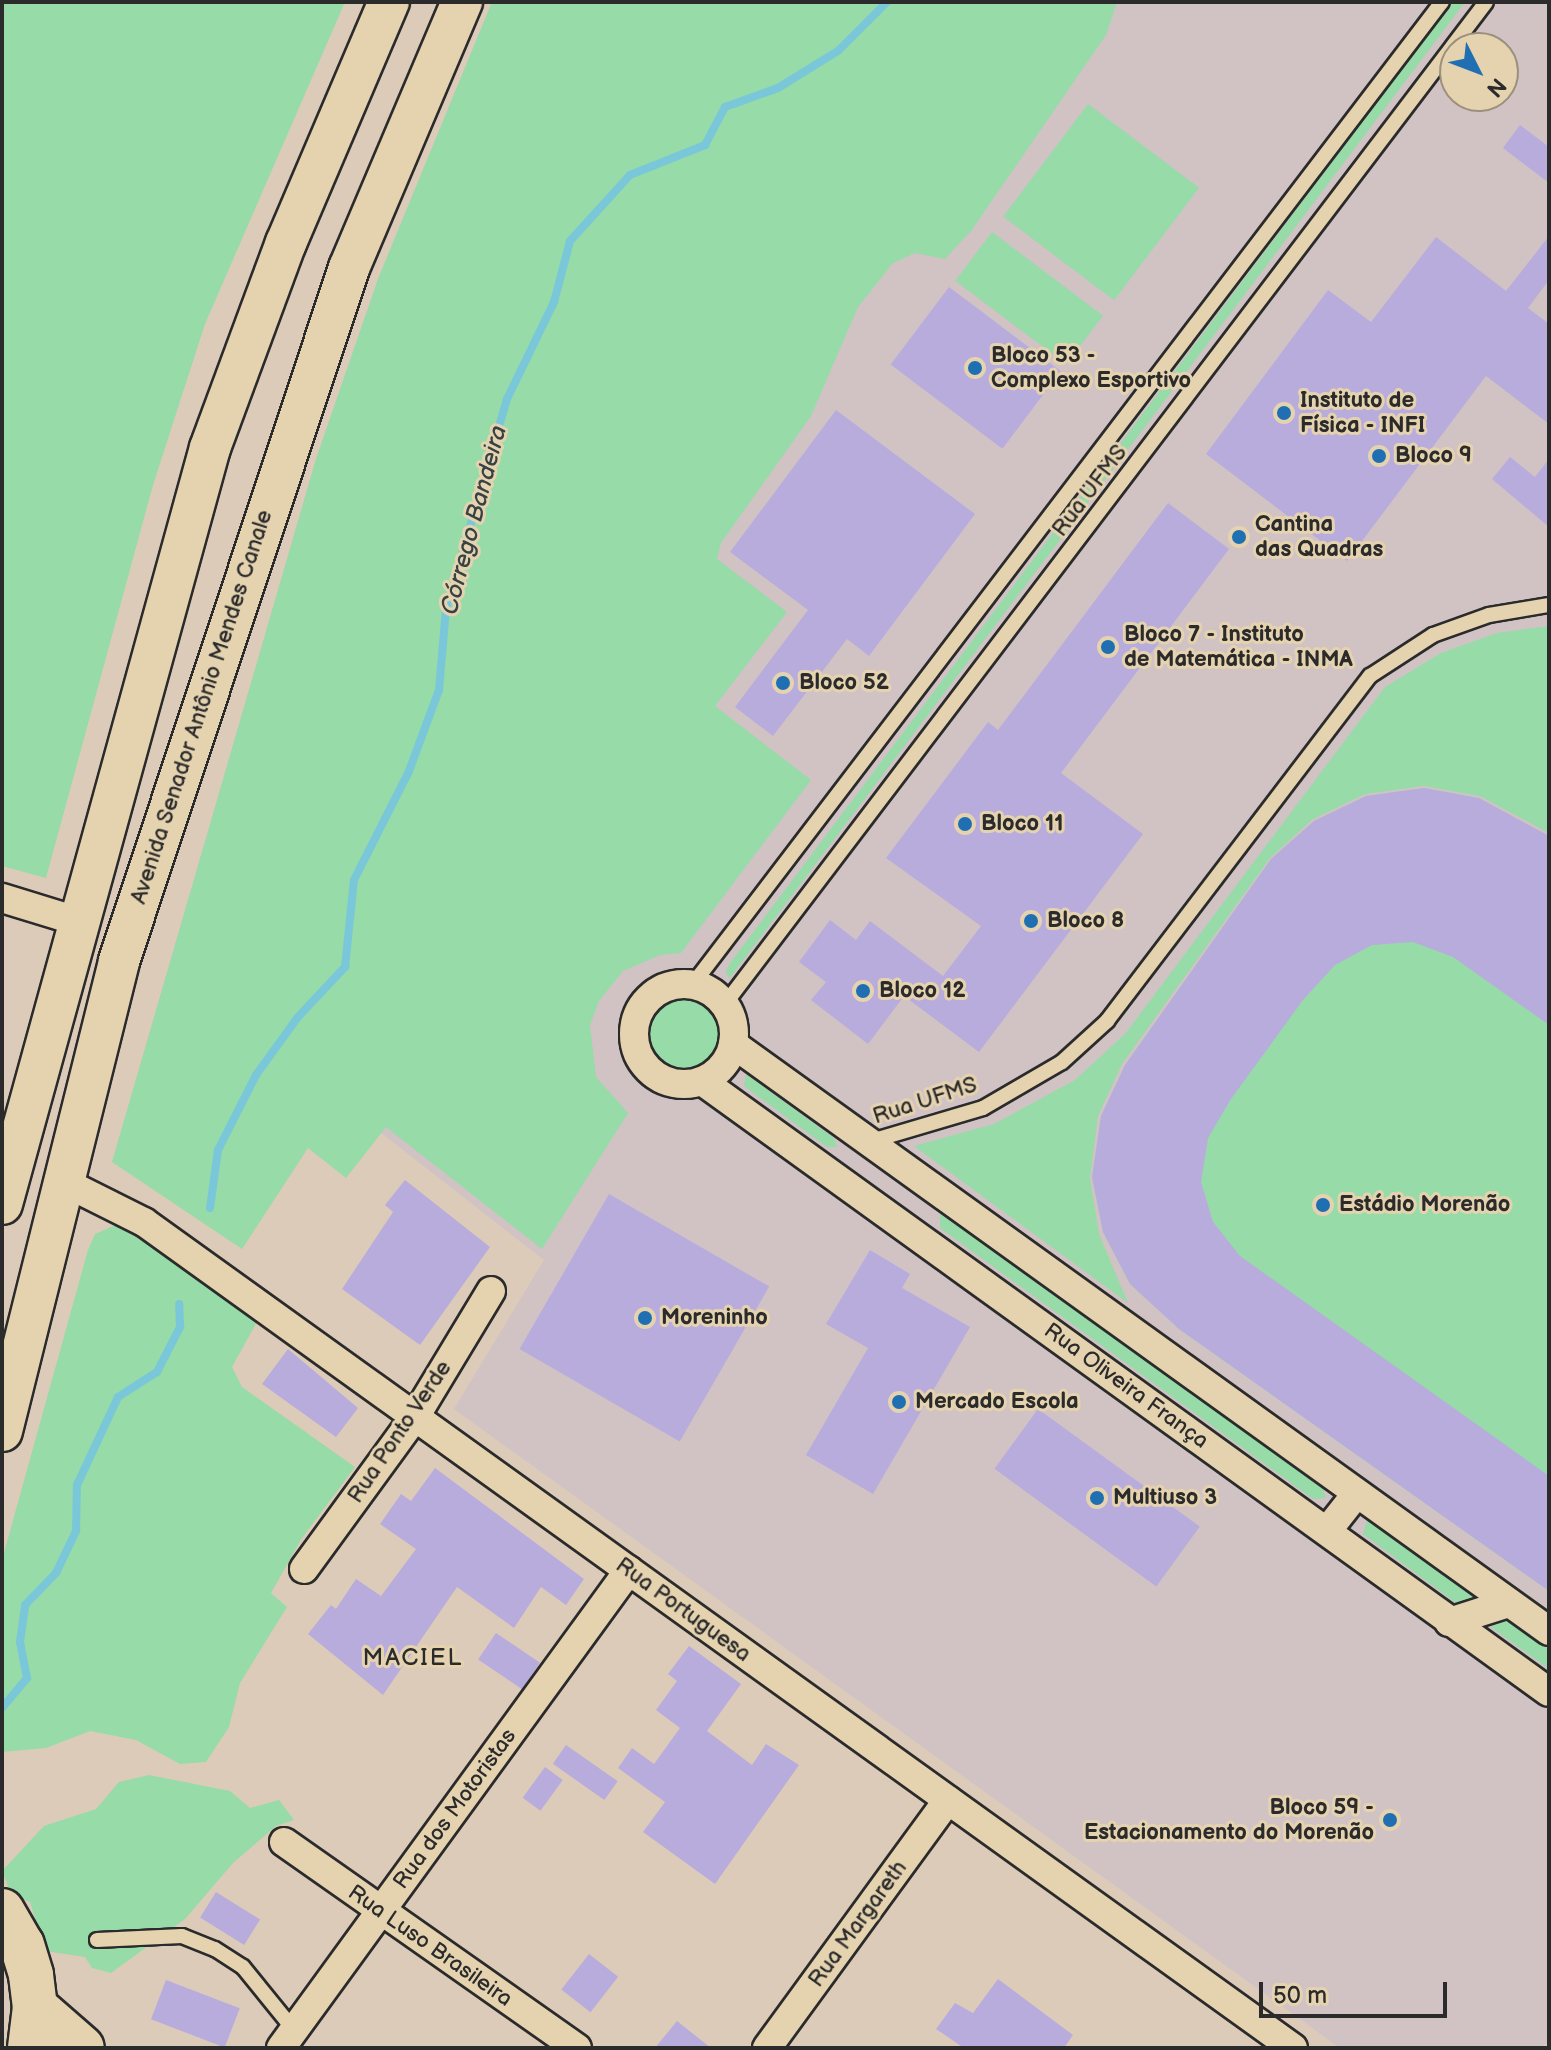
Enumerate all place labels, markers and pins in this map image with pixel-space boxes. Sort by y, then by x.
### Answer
place label: Bloco 53 - Complexo Esportivo [991,342,1191,394]
marker: Bloco 53 - Complexo Esportivo [966,359,984,377]
place label: Instituto de Física - INFI [1300,387,1425,438]
marker: Instituto de Física - INFI [1275,404,1293,422]
place label: Bloco 9 [1395,443,1472,469]
marker: Bloco 9 [1370,447,1388,465]
place label: Cantina das Quadras [1255,511,1383,562]
marker: Cantina das Quadras [1230,528,1248,546]
place label: Bloco 7 - Instituto de Matemática - INMA [1124,621,1353,672]
marker: Bloco 7 - Instituto de Matemática - INMA [1099,638,1117,656]
place label: Bloco 52 [799,670,889,696]
marker: Bloco 52 [774,674,792,692]
place label: Bloco 11 [981,811,1064,837]
marker: Bloco 11 [956,815,974,833]
place label: Bloco 8 [1047,908,1124,934]
marker: Bloco 8 [1022,912,1040,930]
place label: Bloco 12 [879,978,966,1004]
marker: Bloco 12 [854,982,872,1000]
place label: Estádio Morenão [1339,1192,1510,1218]
marker: Estádio Morenão [1314,1196,1332,1214]
place label: Moreninho [661,1305,768,1331]
marker: Moreninho [636,1309,654,1327]
place label: Mercado Escola [915,1389,1079,1415]
marker: Mercado Escola [890,1393,908,1411]
place label: Multiuso 3 [1113,1485,1217,1511]
marker: Multiuso 3 [1088,1489,1106,1507]
place label: Bloco 59 - Estacionamento do Morenão [1084,1794,1374,1846]
marker: Bloco 59 - Estacionamento do Morenão [1381,1811,1399,1829]

